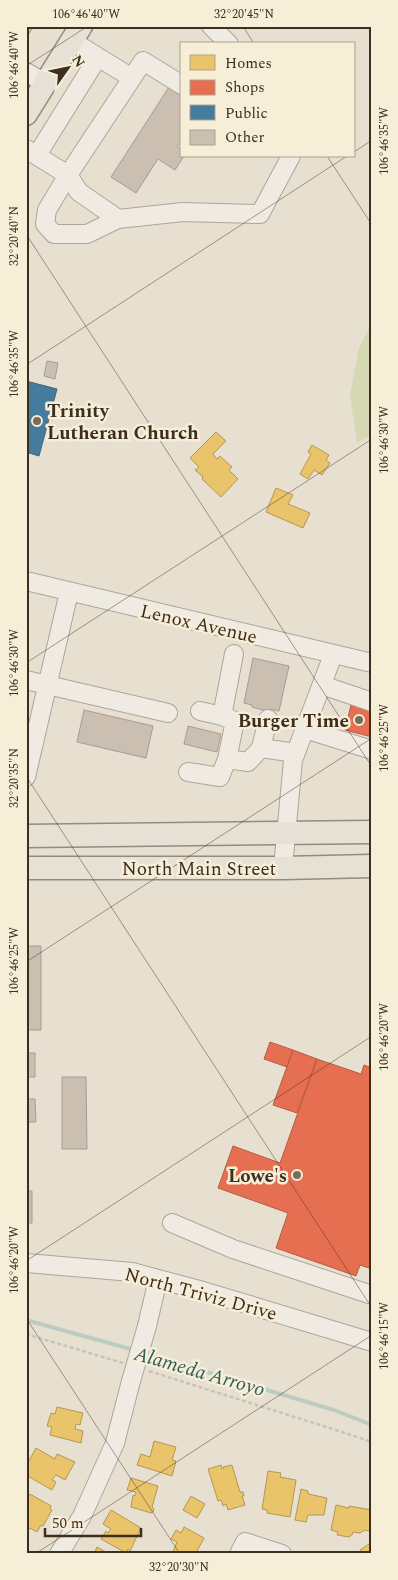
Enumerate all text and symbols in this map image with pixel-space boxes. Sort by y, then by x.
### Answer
text: 106°46'40"W [52,5,120,24]
text: 32°20'45"N [214,5,274,24]
text: 106°46'40"W [5,31,24,99]
north arrow [42,42,92,92]
legend [180,42,356,158]
text: N [67,51,90,72]
text: Homes [225,52,272,75]
text: Shops [225,76,265,99]
text: Public [225,102,268,125]
text: 106°46'35"W [375,107,394,175]
text: Other [225,126,264,149]
text: 32°20'40"N [5,206,24,266]
text: 106°46'35"W [5,330,24,398]
place label: Trinity Lutheran Church [47,397,199,448]
text: 106°46'30"W [375,406,394,474]
marker: Trinity Lutheran Church [31,415,43,427]
street label: Lenox Avenue [137,597,260,652]
text: 106°46'30"W [5,629,24,697]
text: 106°46'25"W [375,704,394,772]
place label: Burger Time [238,707,349,736]
marker: Burger Time [353,714,365,726]
text: 32°20'35"N [5,748,24,808]
street label: North Main Street [122,855,277,884]
text: 106°46'25"W [5,927,24,995]
text: 106°46'20"W [375,1003,394,1071]
place label: Lowe's [228,1162,287,1191]
marker: Lowe's [291,1169,303,1181]
text: 106°46'20"W [5,1226,24,1294]
street label: North Triviz Drive [121,1260,280,1329]
text: 106°46'15"W [375,1302,394,1370]
water label: Alameda Arroyo [130,1339,269,1405]
scale bar [45,1505,141,1537]
text: 50 m [52,1512,84,1535]
text: 32°20'30"N [149,1558,209,1577]

